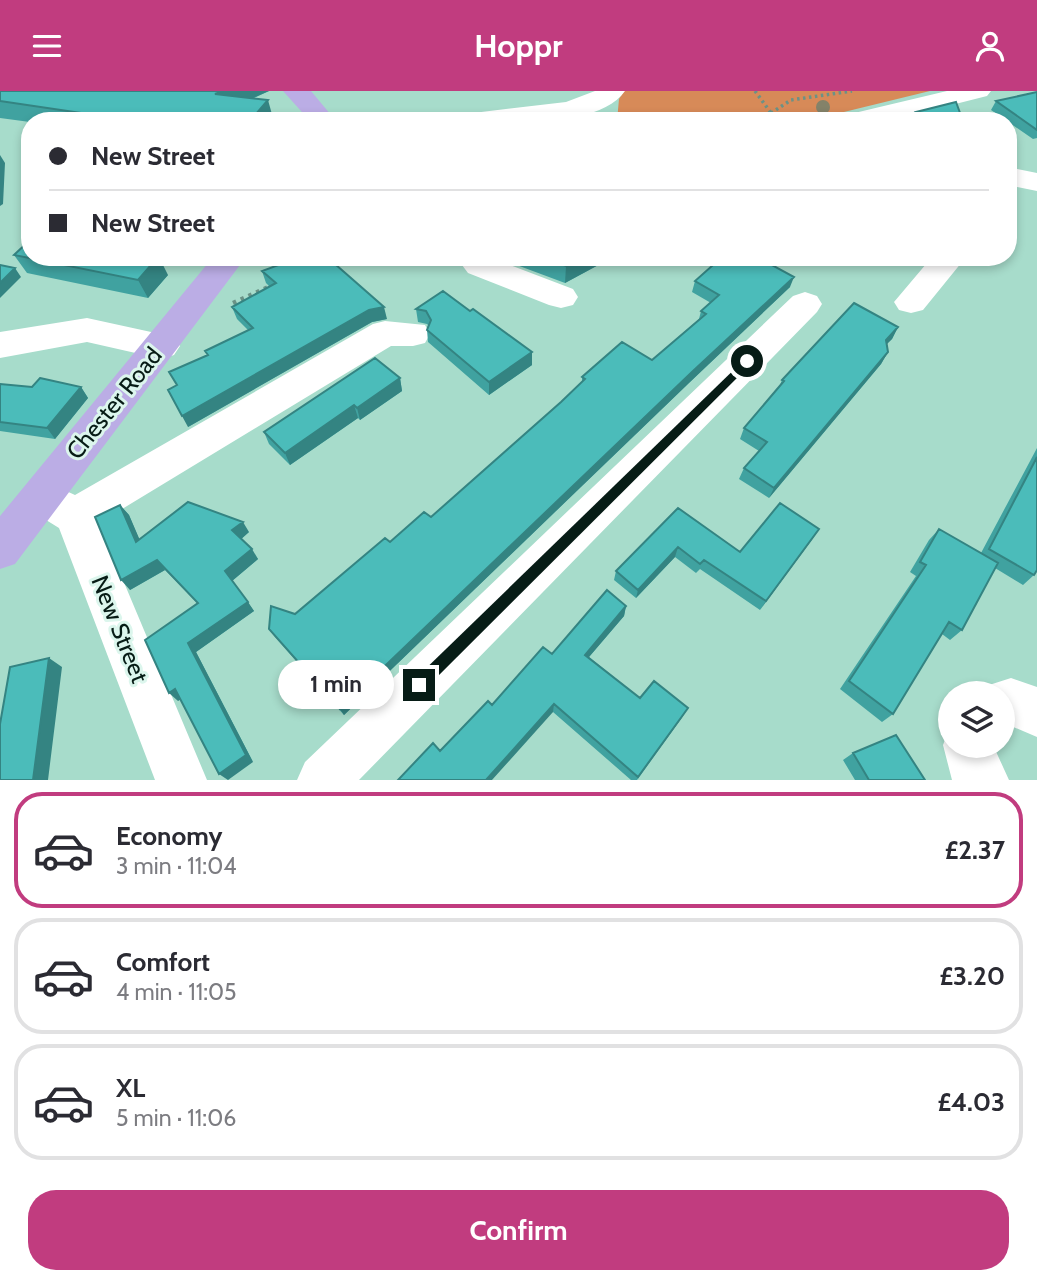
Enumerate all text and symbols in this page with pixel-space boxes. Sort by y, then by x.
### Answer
text: Hoppr [474,26,563,65]
icon: menu [28,27,66,65]
icon: person [971,27,1009,65]
text: New Street [91,140,215,172]
text: New Street [91,207,215,239]
street label: Chester Road [60,341,168,465]
route start [731,345,763,377]
street label: New Street [85,571,155,687]
callout: 1 min [279,661,394,709]
route end [403,669,435,701]
text: 1 min [310,670,362,698]
map controls [938,681,1015,758]
button: layers [938,681,1015,758]
icon: car [32,819,95,882]
text: Economy [116,820,222,852]
text: £2.37 [945,834,1005,866]
text: 3 min · 11:04 [116,852,236,880]
icon: car [32,945,95,1008]
text: Comfort [116,946,210,978]
text: £3.20 [940,960,1005,992]
text: 4 min · 11:05 [116,978,236,1006]
icon: car [32,1071,95,1134]
text: XL [116,1072,145,1104]
text: £4.03 [937,1086,1005,1118]
text: 5 min · 11:06 [116,1104,236,1132]
button: Confirm [28,1190,1009,1270]

